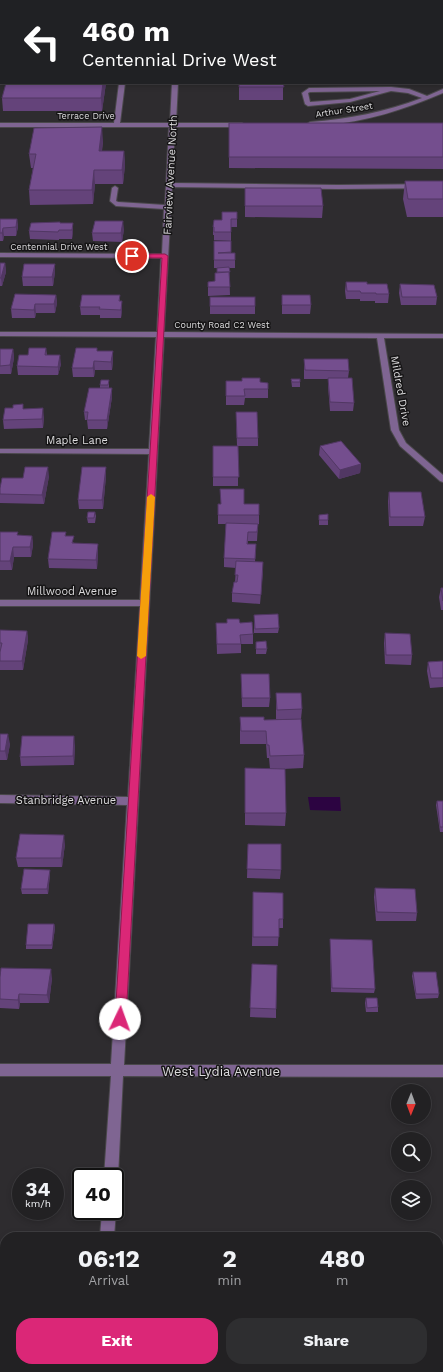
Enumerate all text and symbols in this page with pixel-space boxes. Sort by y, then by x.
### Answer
text: 460 m [82,15,170,48]
icon: left [16,16,68,68]
text: Centennial Drive West [82,49,277,70]
street label: Arthur Street [315,101,374,119]
street label: Terrace Drive [57,111,115,121]
street label: Fairview Avenue North [161,115,180,235]
pin [115,239,149,273]
street label: Centennial Drive West [10,242,108,252]
icon: arrive [121,245,143,267]
street label: County Road C2 West [174,320,270,330]
street label: Mildred Drive [388,355,413,427]
street label: Maple Lane [46,434,108,447]
street label: Millwood Avenue [27,585,117,598]
street label: Stanbridge Avenue [16,794,116,807]
position arrow [99,998,141,1040]
street label: West Lydia Avenue [162,1064,280,1079]
north arrow [391,1084,431,1124]
map controls [391,1084,431,1220]
button: search [391,1132,431,1172]
speed limit sign: 40 [72,1168,124,1220]
text: 34 [26,1177,50,1201]
button: layers [391,1180,431,1220]
text: km/h [25,1198,51,1209]
text: 06:12 [78,1245,140,1273]
text: 2 [222,1245,237,1273]
text: 480 [319,1245,365,1273]
text: Arrival [89,1273,129,1288]
text: min [218,1273,242,1288]
text: m [336,1273,348,1288]
button: Exit [16,1318,218,1364]
button: Share [226,1318,427,1364]

